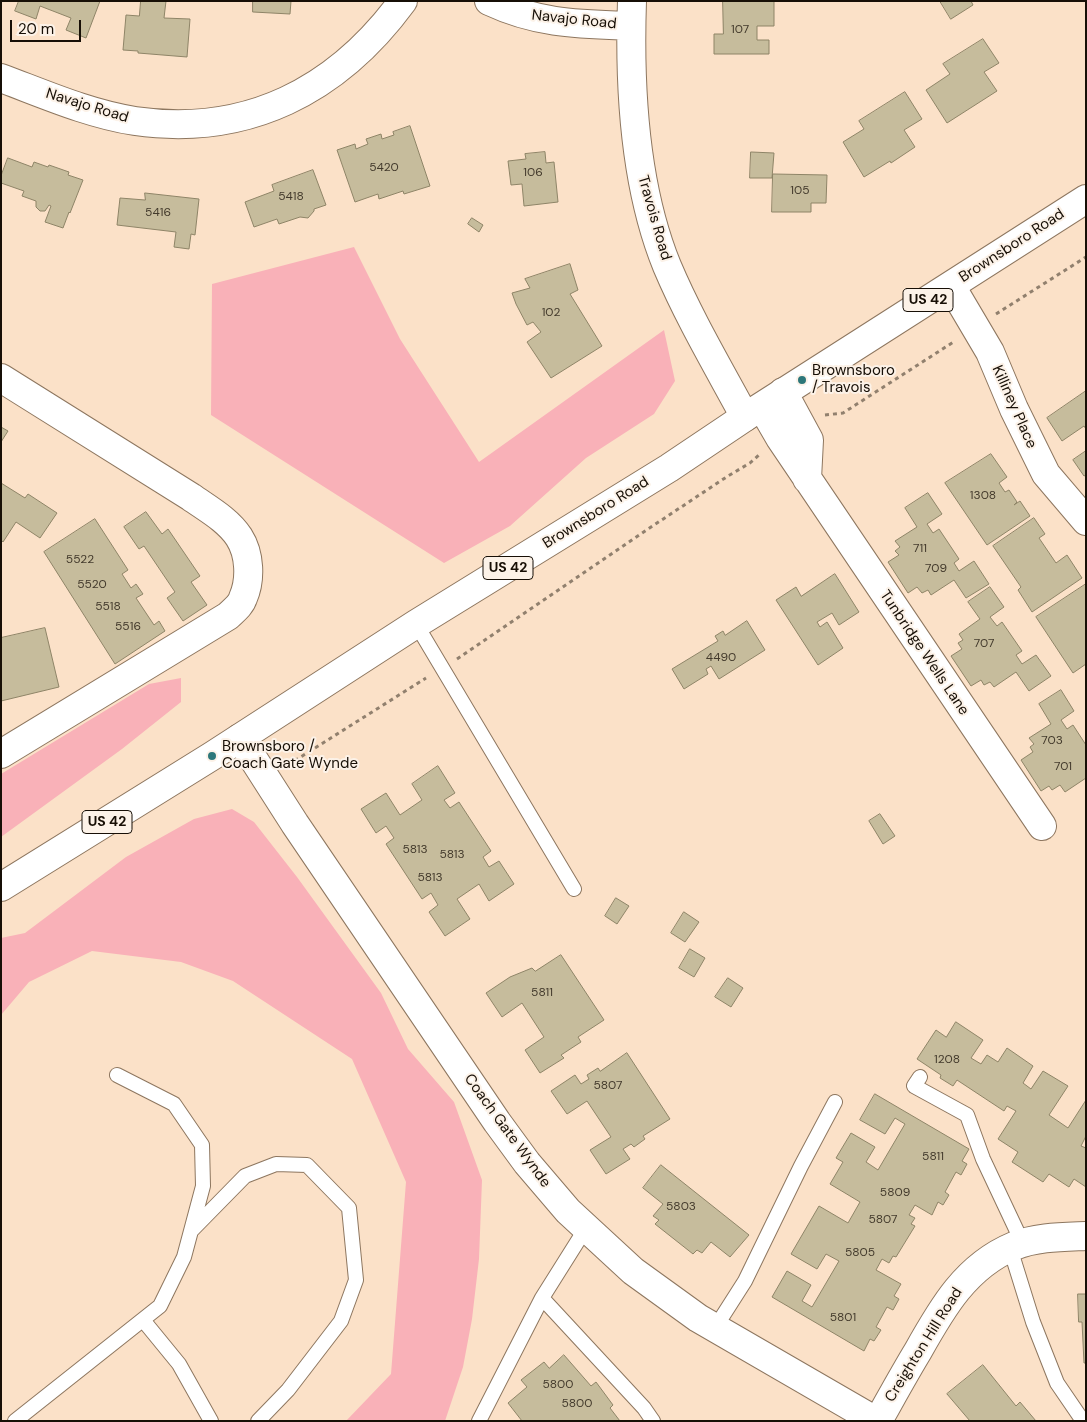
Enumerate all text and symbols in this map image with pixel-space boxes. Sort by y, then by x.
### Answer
street label: Navajo Road [531,7,617,33]
scale bar [12,10,84,42]
text: 20 m [18,19,54,39]
house number: 107 [731,23,749,37]
street label: Navajo Road [44,85,130,127]
house number: 5420 [369,161,399,175]
house number: 106 [523,166,543,180]
street label: Travois Road [633,173,675,263]
house number: 105 [790,184,810,198]
house number: 5418 [278,190,304,204]
street label: Brownsboro Road [956,205,1068,287]
house number: 5416 [145,206,171,220]
road number: US 42 [903,288,953,312]
house number: 102 [542,306,560,320]
place label: Brownsboro / Travois [812,362,895,397]
street label: Killiney Place [988,363,1040,451]
marker: Brownsboro / Travois [796,374,808,386]
street label: Brownsboro Road [540,473,652,553]
house number: 1308 [970,489,996,503]
house number: 711 [913,542,927,556]
house number: 5522 [66,553,94,567]
road number: US 42 [483,556,533,580]
house number: 709 [925,562,947,576]
house number: 5520 [77,578,107,592]
street label: Tunbridge Wells Lane [875,587,973,719]
house number: 5518 [95,600,121,614]
house number: 5516 [115,620,141,634]
house number: 707 [974,637,994,651]
house number: 4490 [706,651,736,665]
house number: 703 [1041,734,1063,748]
place label: Brownsboro / Coach Gate Wynde [222,738,358,773]
marker: Brownsboro / Coach Gate Wynde [206,750,218,762]
house number: 701 [1054,760,1072,774]
road number: US 42 [82,810,132,834]
house number: 5813 [402,843,428,857]
house number: 5813 [439,848,465,862]
house number: 5813 [417,871,443,885]
house number: 5811 [531,986,553,1000]
house number: 1208 [934,1053,960,1067]
street label: Coach Gate Wynde [460,1071,554,1191]
house number: 5807 [593,1079,623,1093]
house number: 5811 [922,1150,944,1164]
house number: 5809 [880,1186,910,1200]
house number: 5803 [666,1200,696,1214]
house number: 5807 [868,1213,898,1227]
house number: 5805 [845,1246,875,1260]
street label: Creighton Hill Road [881,1284,967,1406]
house number: 5801 [830,1311,856,1325]
house number: 5800 [542,1378,574,1392]
house number: 5800 [561,1397,593,1411]

